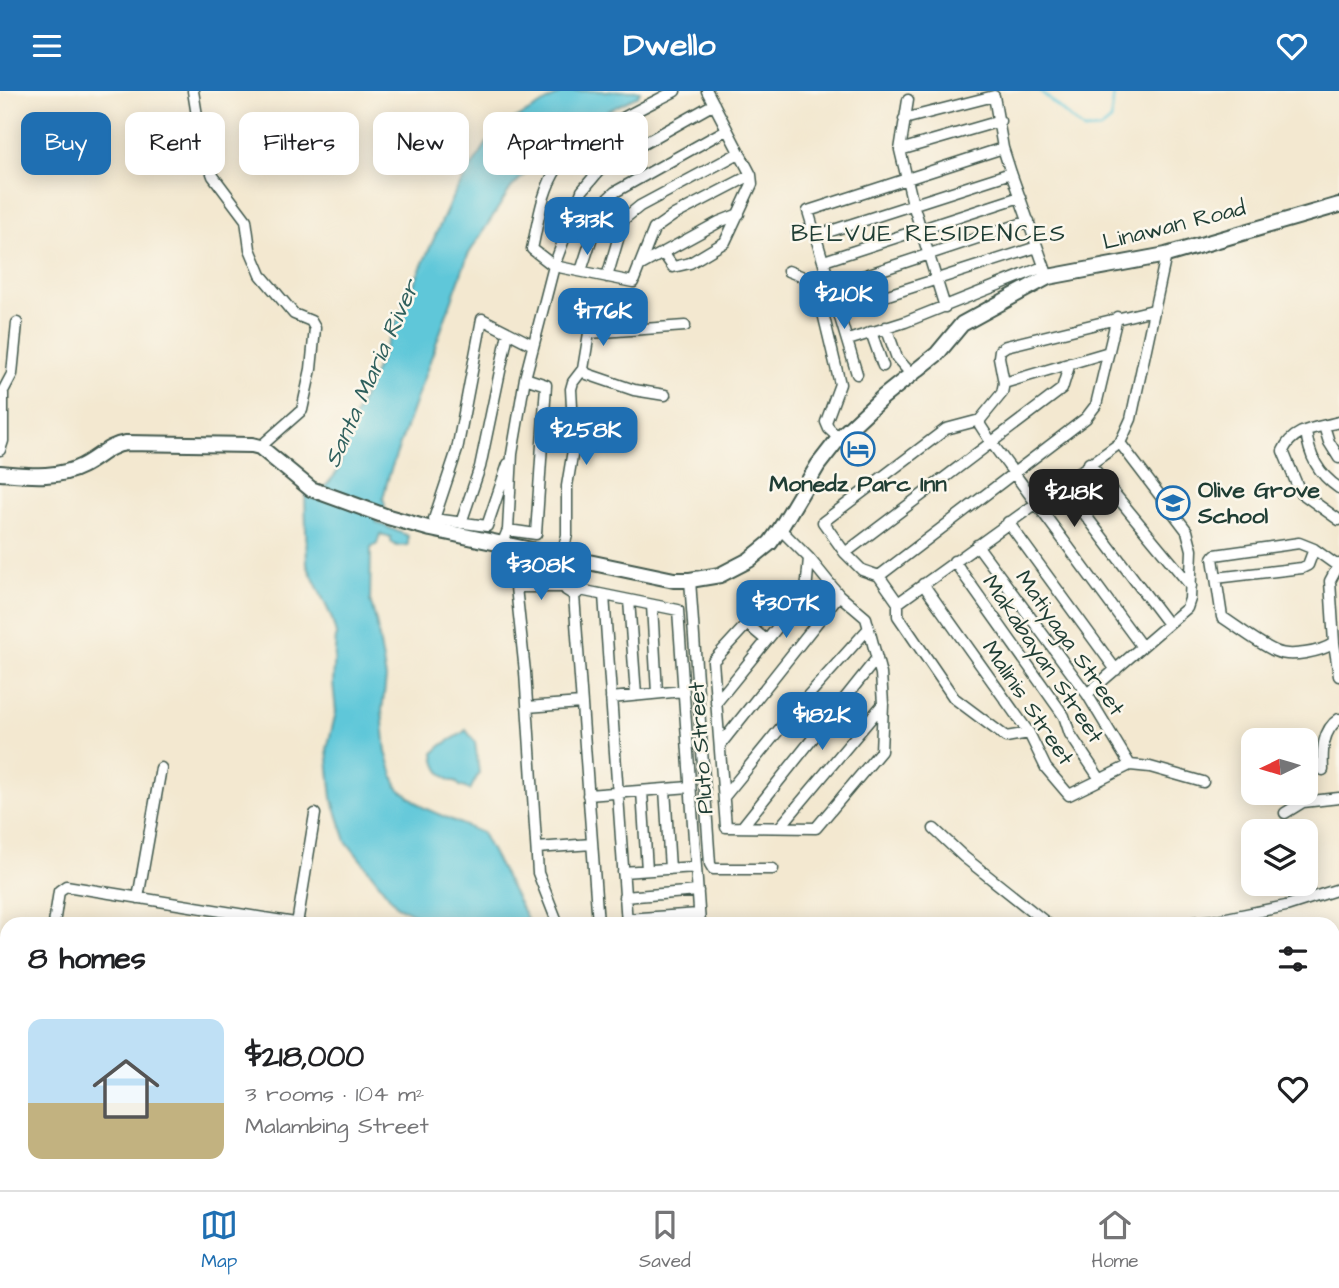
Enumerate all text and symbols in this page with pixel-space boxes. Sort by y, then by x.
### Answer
text: Dwello [624,23,716,68]
icon: menu [28,27,66,65]
icon: heart [1273,27,1311,65]
chip: Buy [21,112,111,175]
chip: Rent [125,112,225,175]
chip: Filters [239,112,359,175]
chip: New [373,112,469,175]
chip: Apartment [483,112,648,175]
street label: Linawan Road [1099,192,1249,258]
pin: $313K [538,197,636,257]
text: $313K [560,204,614,236]
district label: BELVUE RESIDENCES [791,217,1067,251]
pin: $210K [795,271,893,331]
water label: Santa Maria River [316,273,430,473]
text: $210K [815,278,873,310]
pin: $176K [554,289,652,348]
text: $176K [574,295,632,327]
pin: $258K [537,407,635,467]
text: $258K [550,414,622,446]
hotel icon: Monedz Parc Inn [839,430,877,468]
place label: Monedz Parc Inn [769,468,947,500]
pin: $218K [1025,469,1123,529]
place label: Olive Grove School [1197,474,1321,532]
text: $218K [1045,476,1103,508]
school or university icon: Olive Grove School [1154,484,1192,522]
pin: $308K [492,543,590,602]
text: $308K [507,549,575,581]
street label: Matiyaga Street [1007,564,1133,724]
street label: Makabayan Street [974,568,1112,751]
pin: $307K [737,581,835,640]
text: $307K [752,587,820,619]
street label: Malinis Street [974,634,1082,772]
street label: Pluto Street [680,680,722,815]
pin: $182K [773,693,871,752]
text: $182K [793,699,851,731]
north arrow [1241,728,1318,805]
map controls [1241,728,1318,896]
button: layers [1241,819,1318,896]
text: 8 homes [28,938,146,980]
icon: filters [1274,940,1312,978]
text: $218,000 [245,1036,364,1078]
icon: home [84,1047,168,1131]
icon: heart [1274,1070,1312,1108]
text: 3 rooms · 104 m² [245,1078,424,1110]
text: Malambing Street [245,1110,429,1142]
tab: Map [200,1206,238,1275]
tab: Saved [639,1206,691,1275]
tab: Home [1091,1206,1139,1275]

